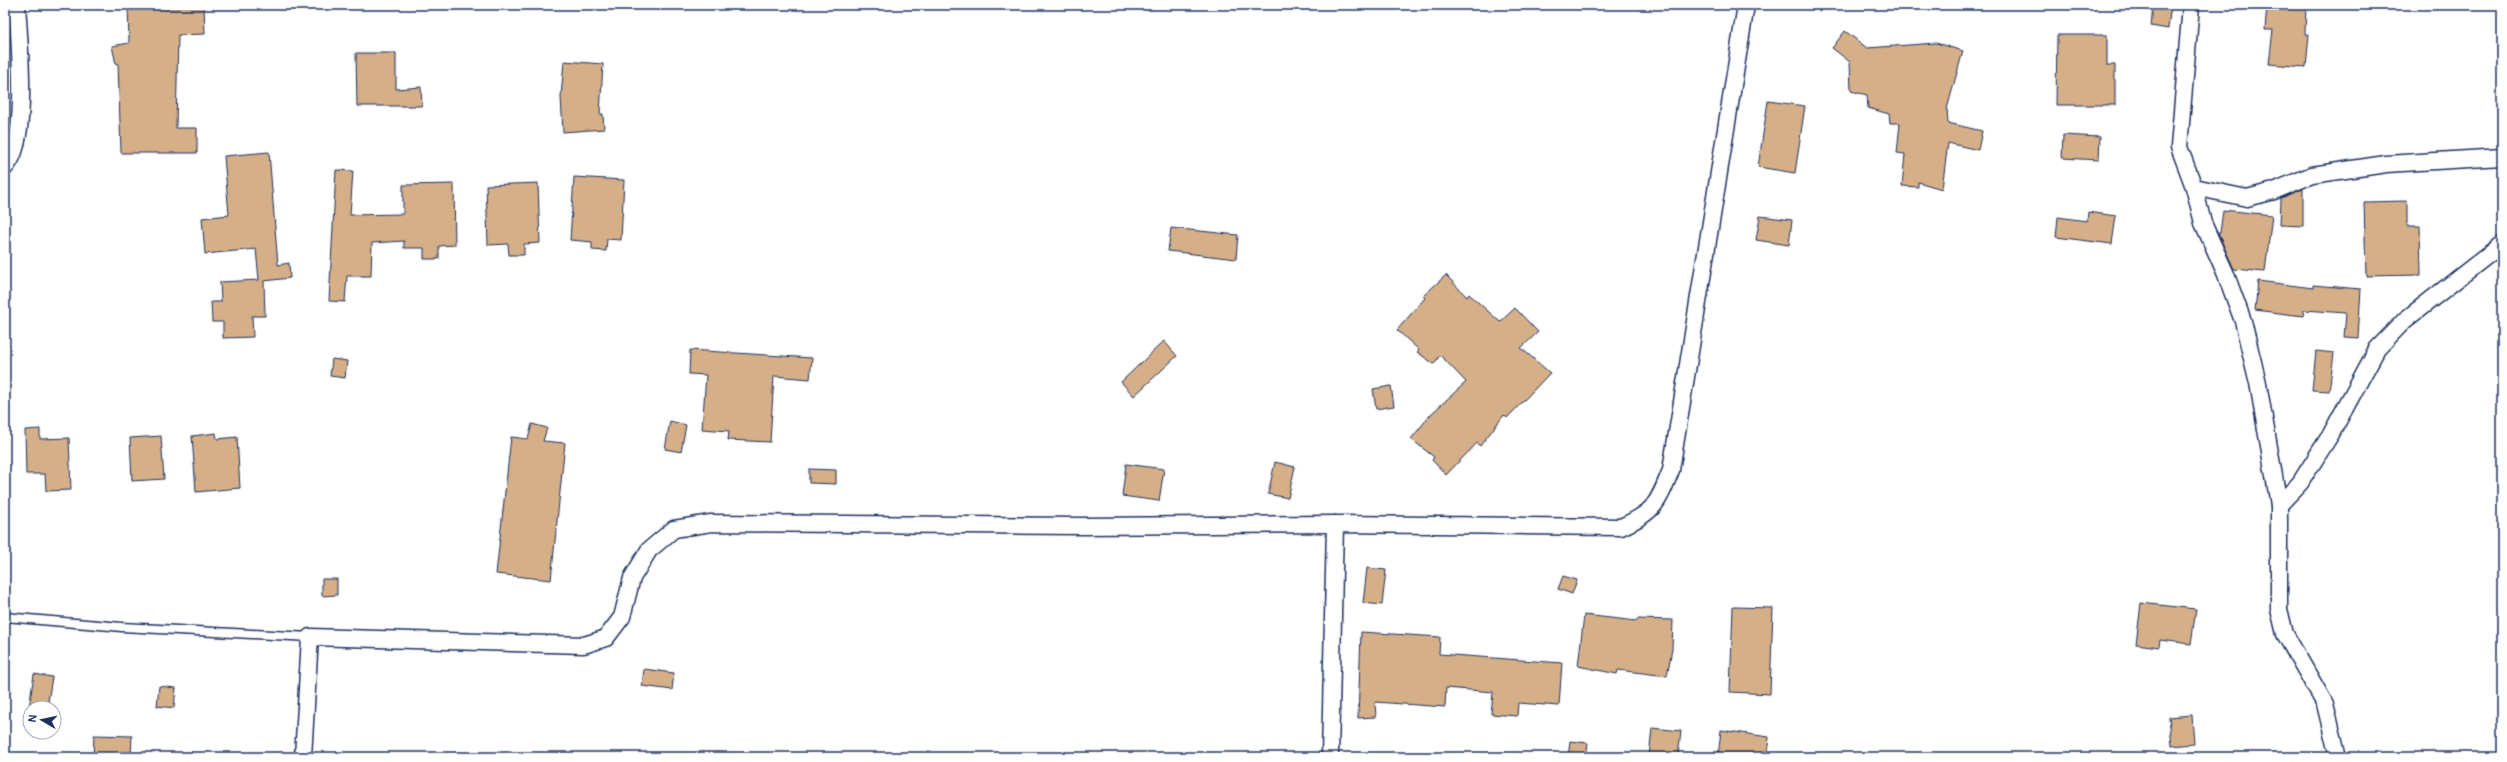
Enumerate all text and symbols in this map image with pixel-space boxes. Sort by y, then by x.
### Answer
north arrow [22,700,62,740]
text: N [26,713,40,723]

